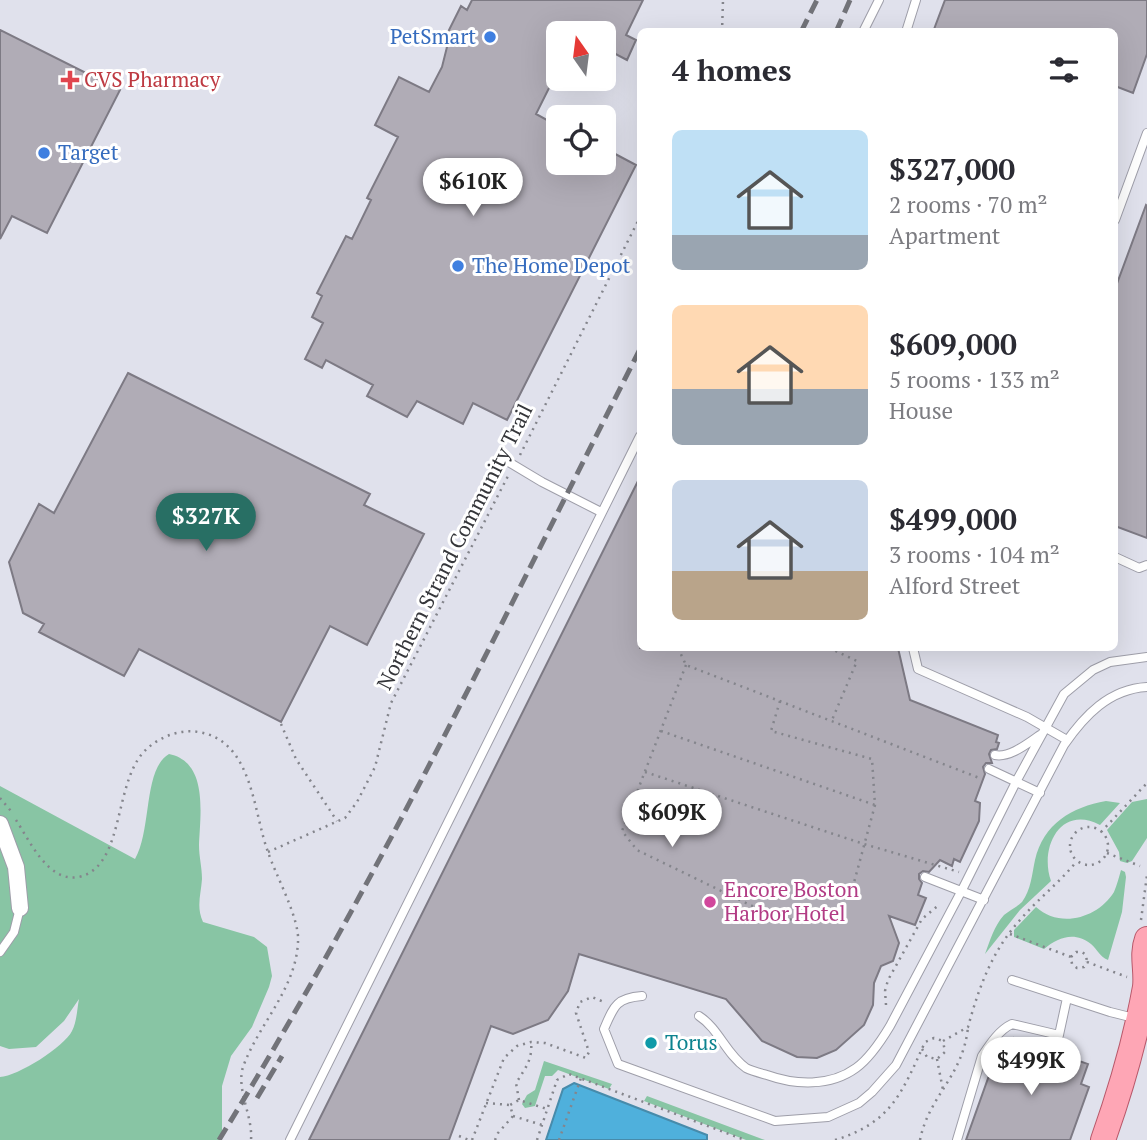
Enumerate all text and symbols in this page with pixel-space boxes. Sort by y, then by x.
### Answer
north arrow [546,21,616,91]
map controls [546,21,616,175]
place label: PetSmart [390,22,476,50]
marker: PetSmart [482,29,498,45]
text: 4 homes [672,50,791,90]
icon: filters [1045,51,1083,89]
place label: CVS Pharmacy [84,65,221,93]
marker: CVS Pharmacy [62,72,78,88]
button: locate [546,105,616,175]
place label: Target [58,138,119,166]
marker: Target [36,145,52,161]
text: $327,000 [889,149,1015,189]
pin: $610K [424,158,522,218]
icon: home [728,158,812,242]
text: $610K [439,165,507,196]
text: 2 rooms · 70 m² [889,189,1048,220]
text: Apartment [889,220,1000,251]
place label: The Home Depot [472,251,630,279]
marker: The Home Depot [450,258,466,274]
text: $609,000 [889,324,1017,364]
icon: home [728,333,812,417]
text: 5 rooms · 133 m² [889,364,1060,395]
text: House [889,395,953,426]
street label: Northern Strand Community Trail [370,399,539,694]
pin: $327K [157,494,255,553]
text: $499,000 [889,499,1017,539]
text: $327K [172,500,240,531]
icon: home [728,508,812,592]
text: 3 rooms · 104 m² [889,539,1060,570]
text: Alford Street [889,570,1020,601]
pin: $609K [623,790,721,849]
text: $609K [638,796,706,827]
place label: Encore Boston Harbor Hotel [724,875,859,927]
marker: Encore Boston Harbor Hotel [702,894,718,910]
place label: Torus [665,1028,718,1056]
marker: Torus [643,1035,659,1051]
pin: $499K [982,1038,1080,1097]
text: $499K [997,1044,1065,1075]

